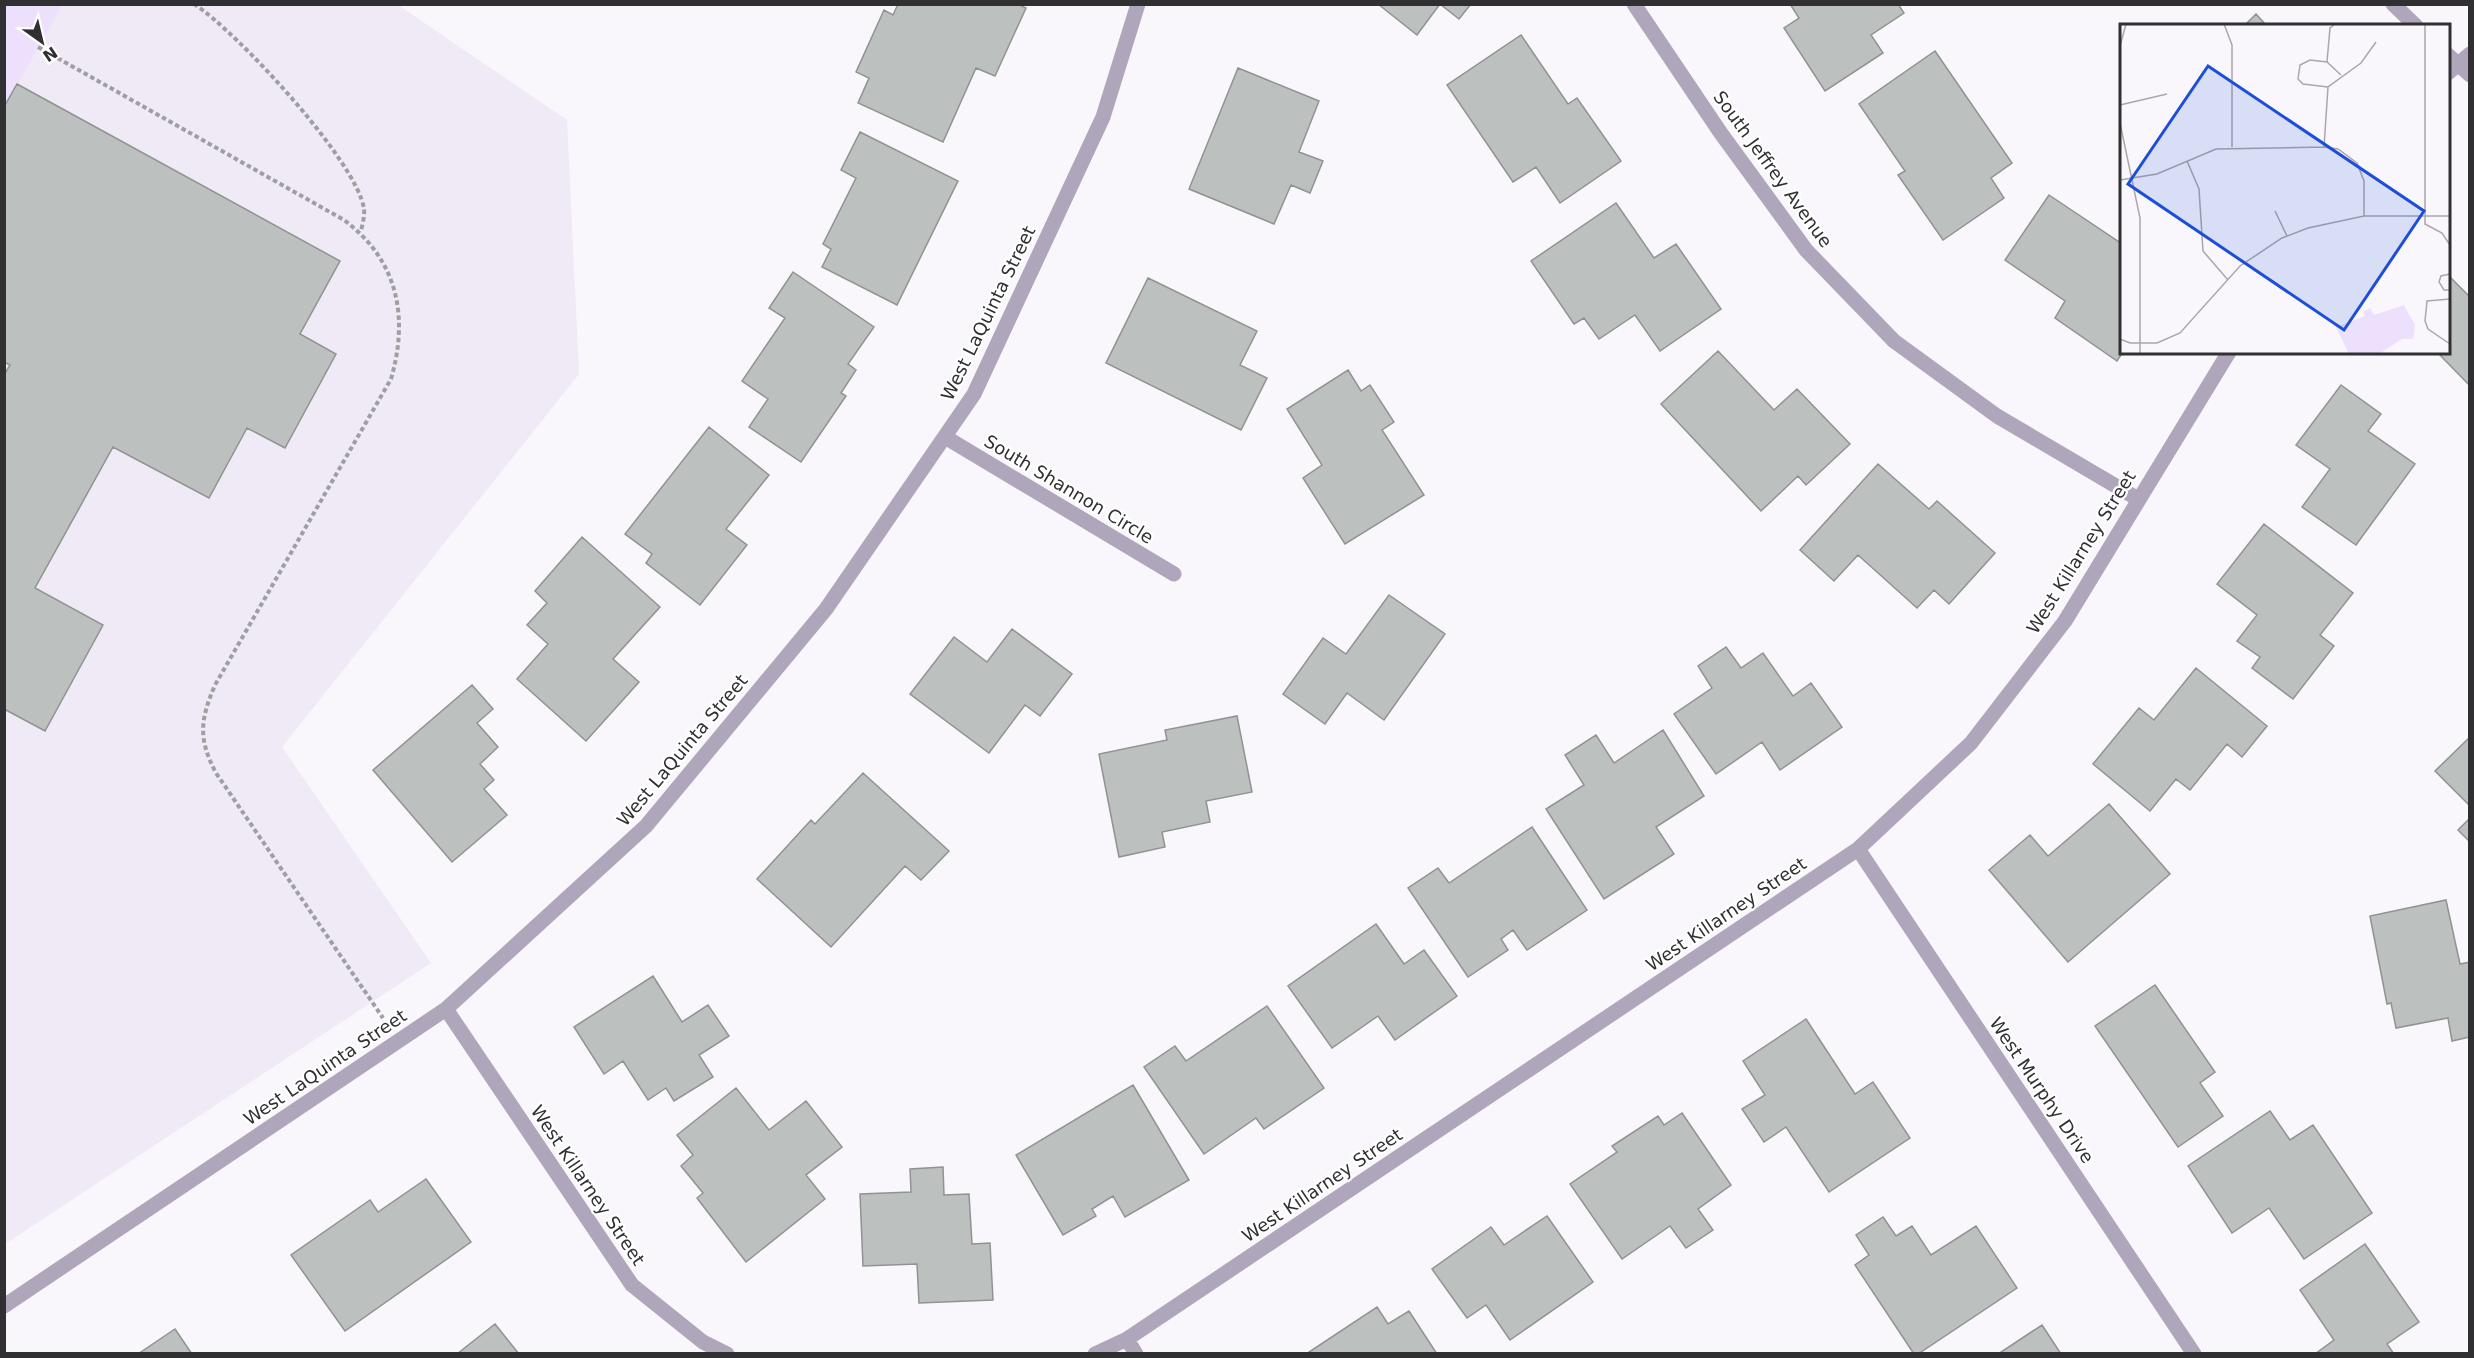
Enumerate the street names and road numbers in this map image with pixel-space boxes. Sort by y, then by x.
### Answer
street label: South Jeffrey Avenue [1709,87,1837,251]
street label: West LaQuinta Street [937,222,1039,404]
street label: South Shannon Circle [981,430,1157,548]
street label: West Killarney Street [2022,467,2140,637]
street label: West LaQuinta Street [612,670,752,830]
street label: West Killarney Street [1642,853,1810,975]
street label: West LaQuinta Street [240,1005,410,1129]
street label: West Murphy Drive [1985,1013,2099,1167]
street label: West Killarney Street [527,1101,649,1269]
street label: West Killarney Street [1238,1124,1406,1246]

